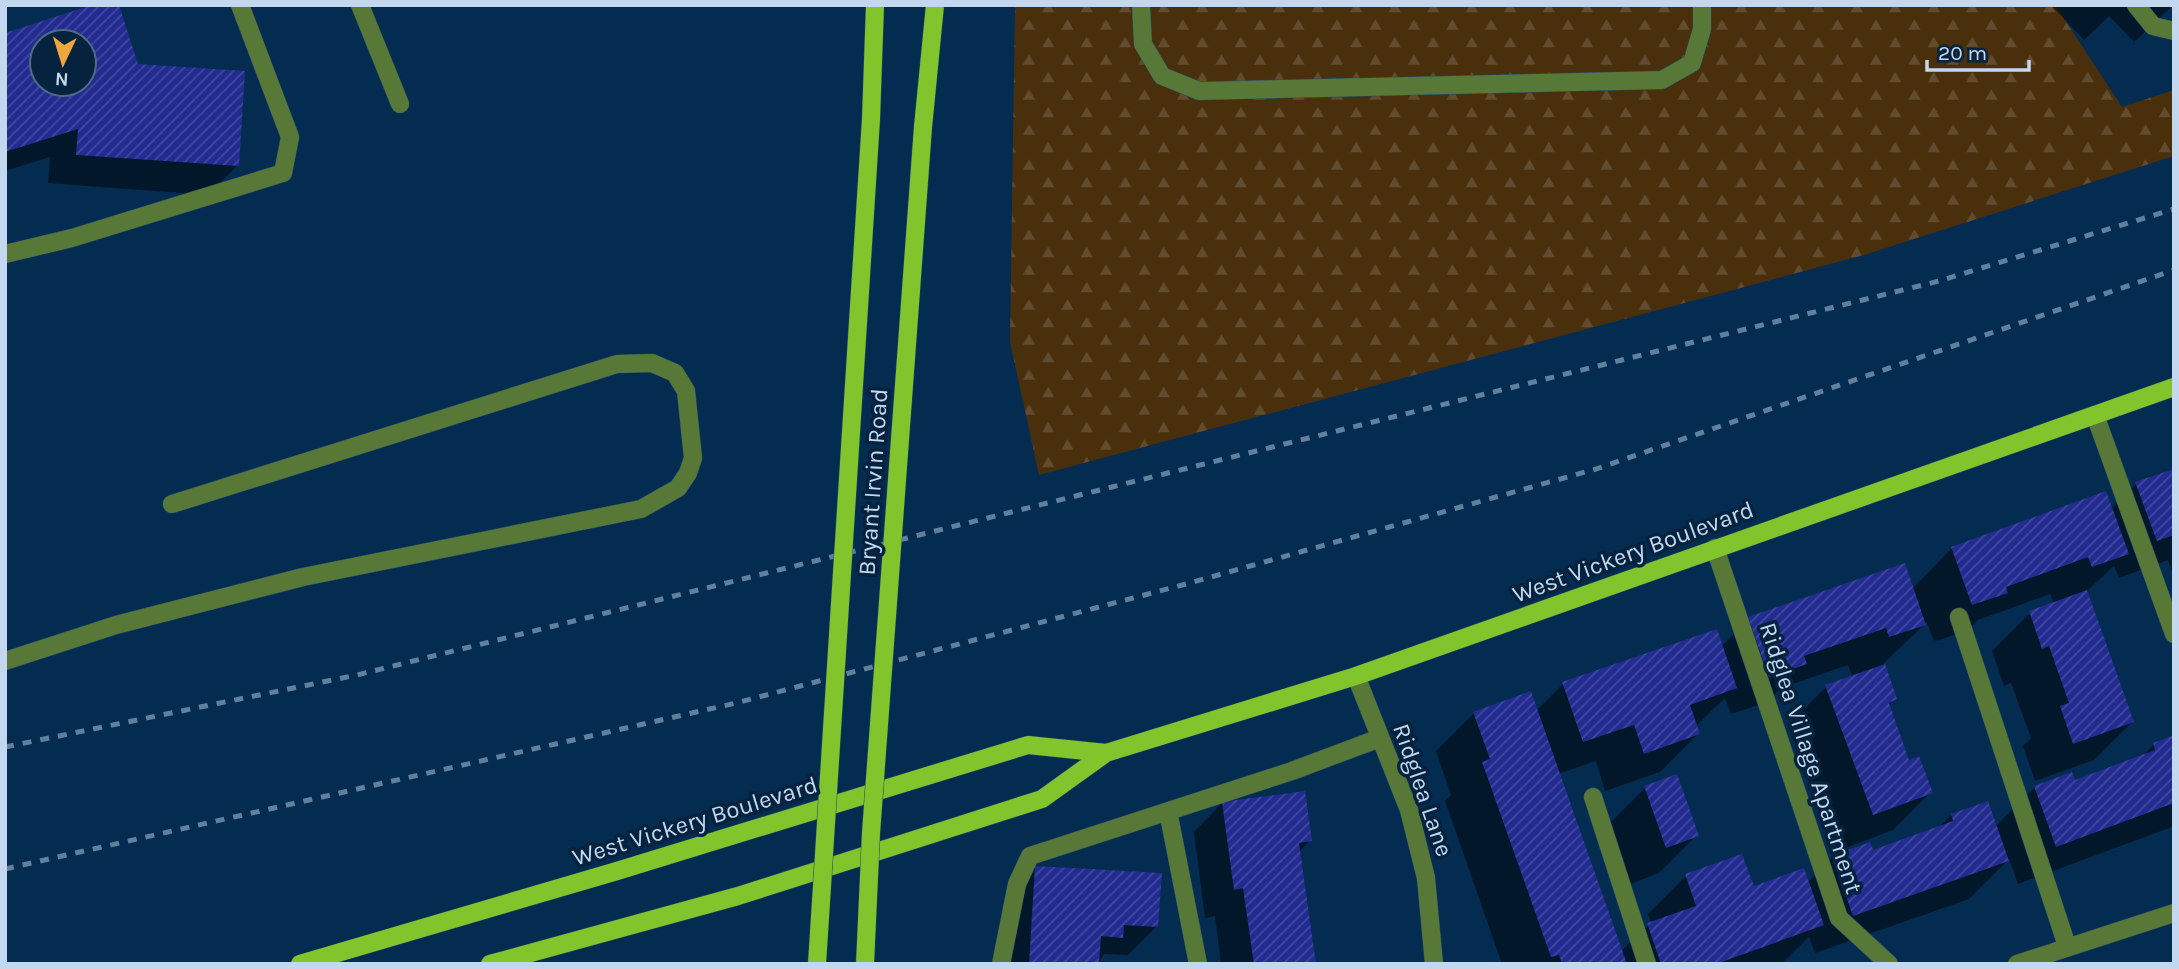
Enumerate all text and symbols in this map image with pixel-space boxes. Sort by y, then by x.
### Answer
north arrow [28,28,98,98]
scale bar [1927,28,2028,72]
text: 20 m [1938,41,1987,65]
text: N [54,68,69,90]
street label: Bryant Irvin Road [853,388,893,576]
street label: West Vickery Boulevard [1509,495,1757,609]
street label: Ridglea Village Apartment [1754,619,1868,897]
street label: Ridglea Lane [1387,720,1459,860]
street label: West Vickery Boulevard [569,770,821,872]

